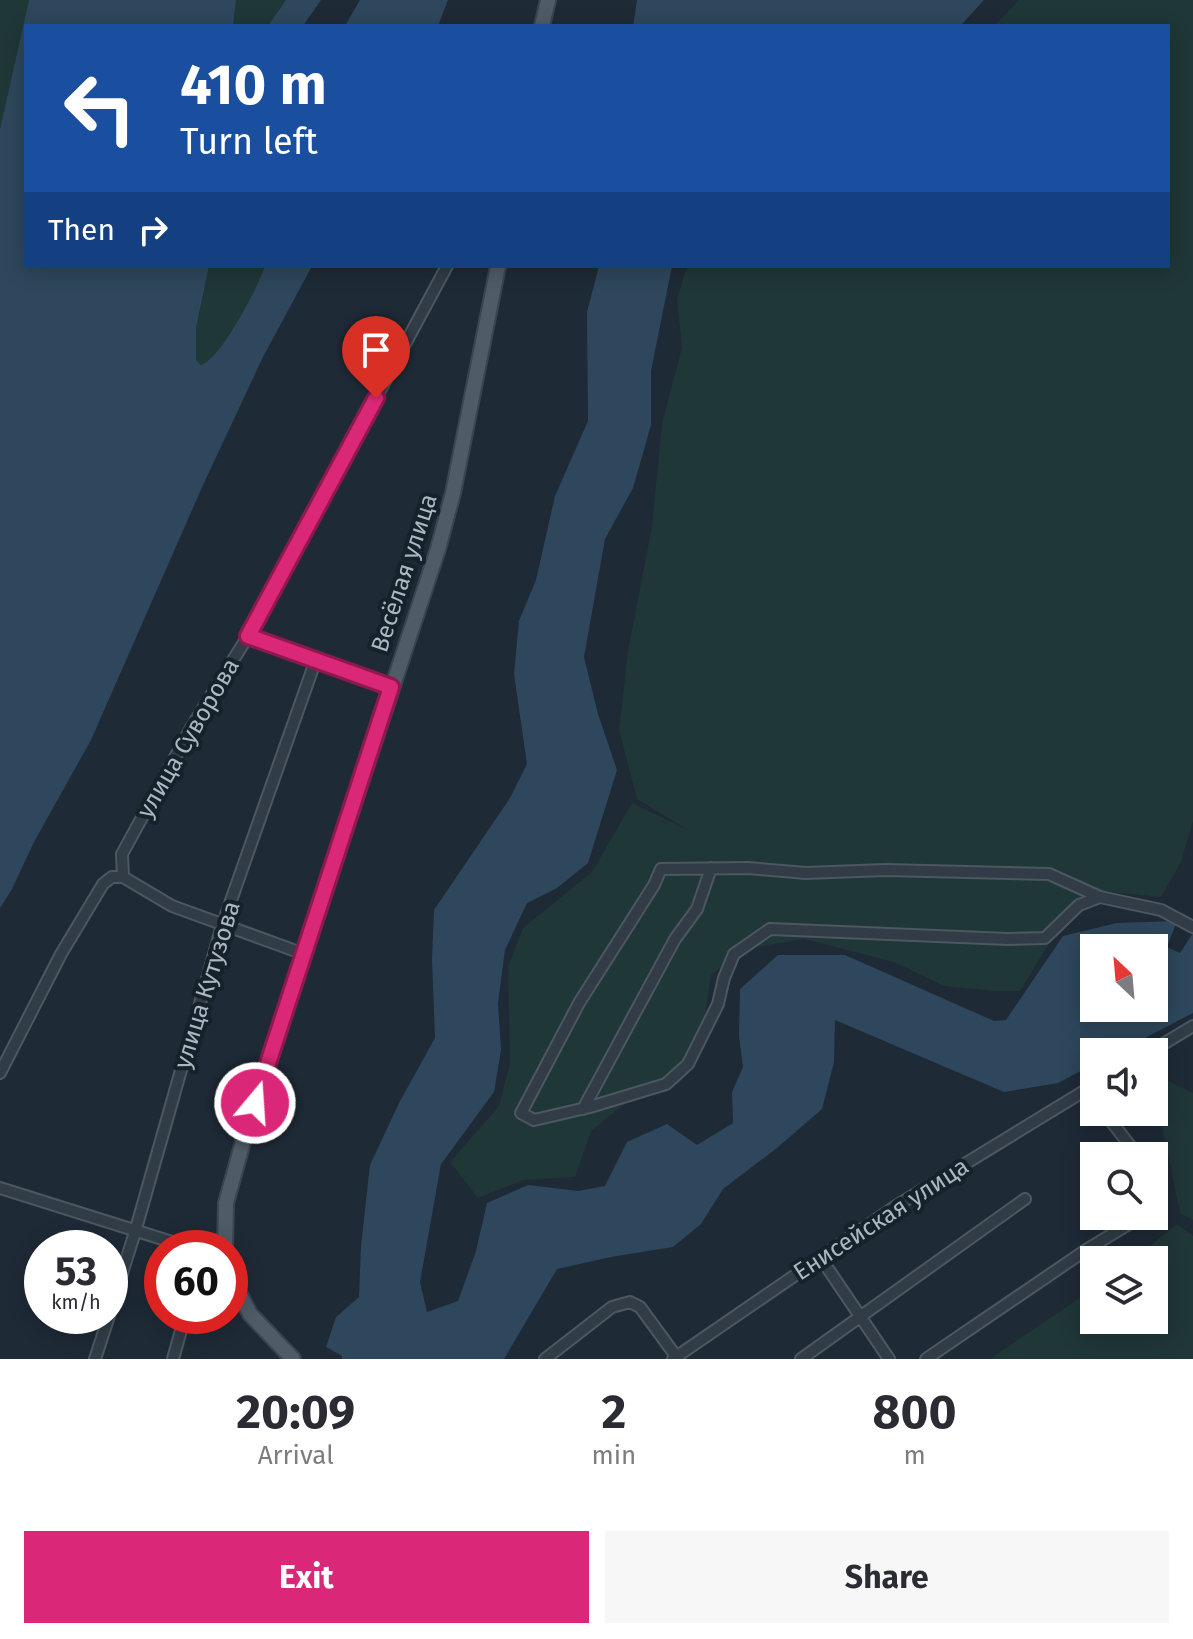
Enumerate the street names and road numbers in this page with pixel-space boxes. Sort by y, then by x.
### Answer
street label: Весёлая улица [365,490,443,656]
street label: улица Суворова [131,653,245,823]
street label: улица Кутузова [168,898,246,1072]
street label: Енисейская улица [788,1152,974,1286]

